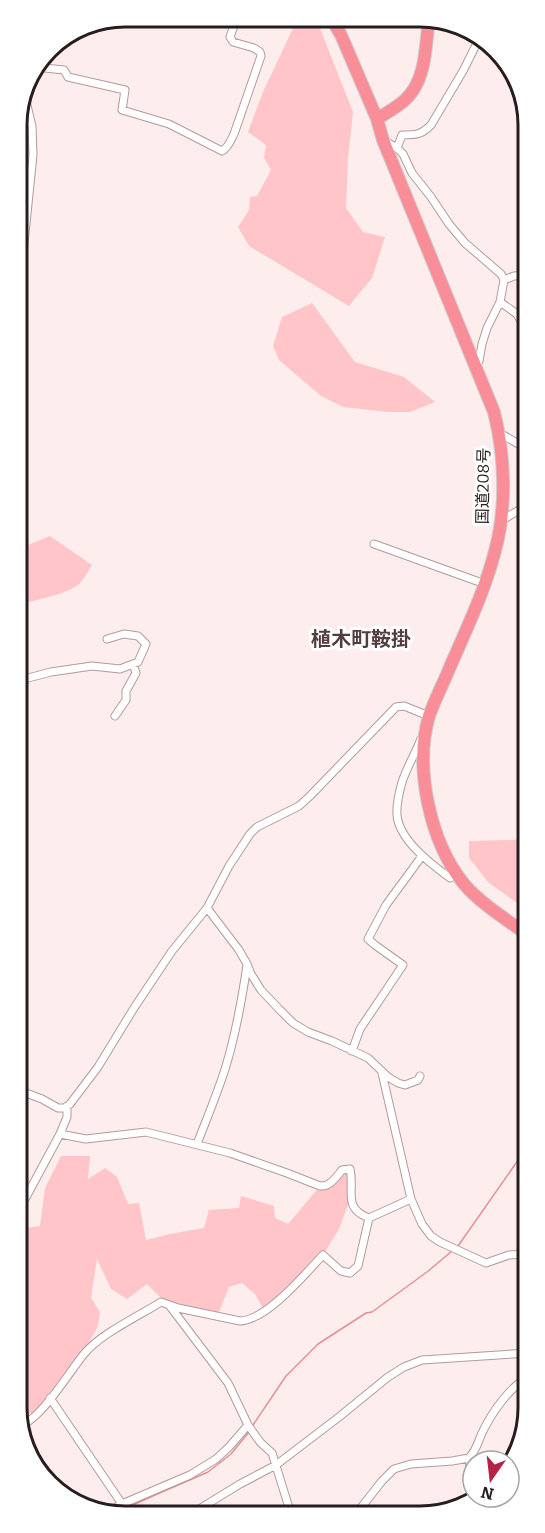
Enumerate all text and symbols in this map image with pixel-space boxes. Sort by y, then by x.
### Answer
street label: 国道208号 [473,448,493,524]
district label: 植木町鞍掛 [311,627,411,651]
north arrow [461,1449,521,1509]
text: N [479,1482,496,1504]

